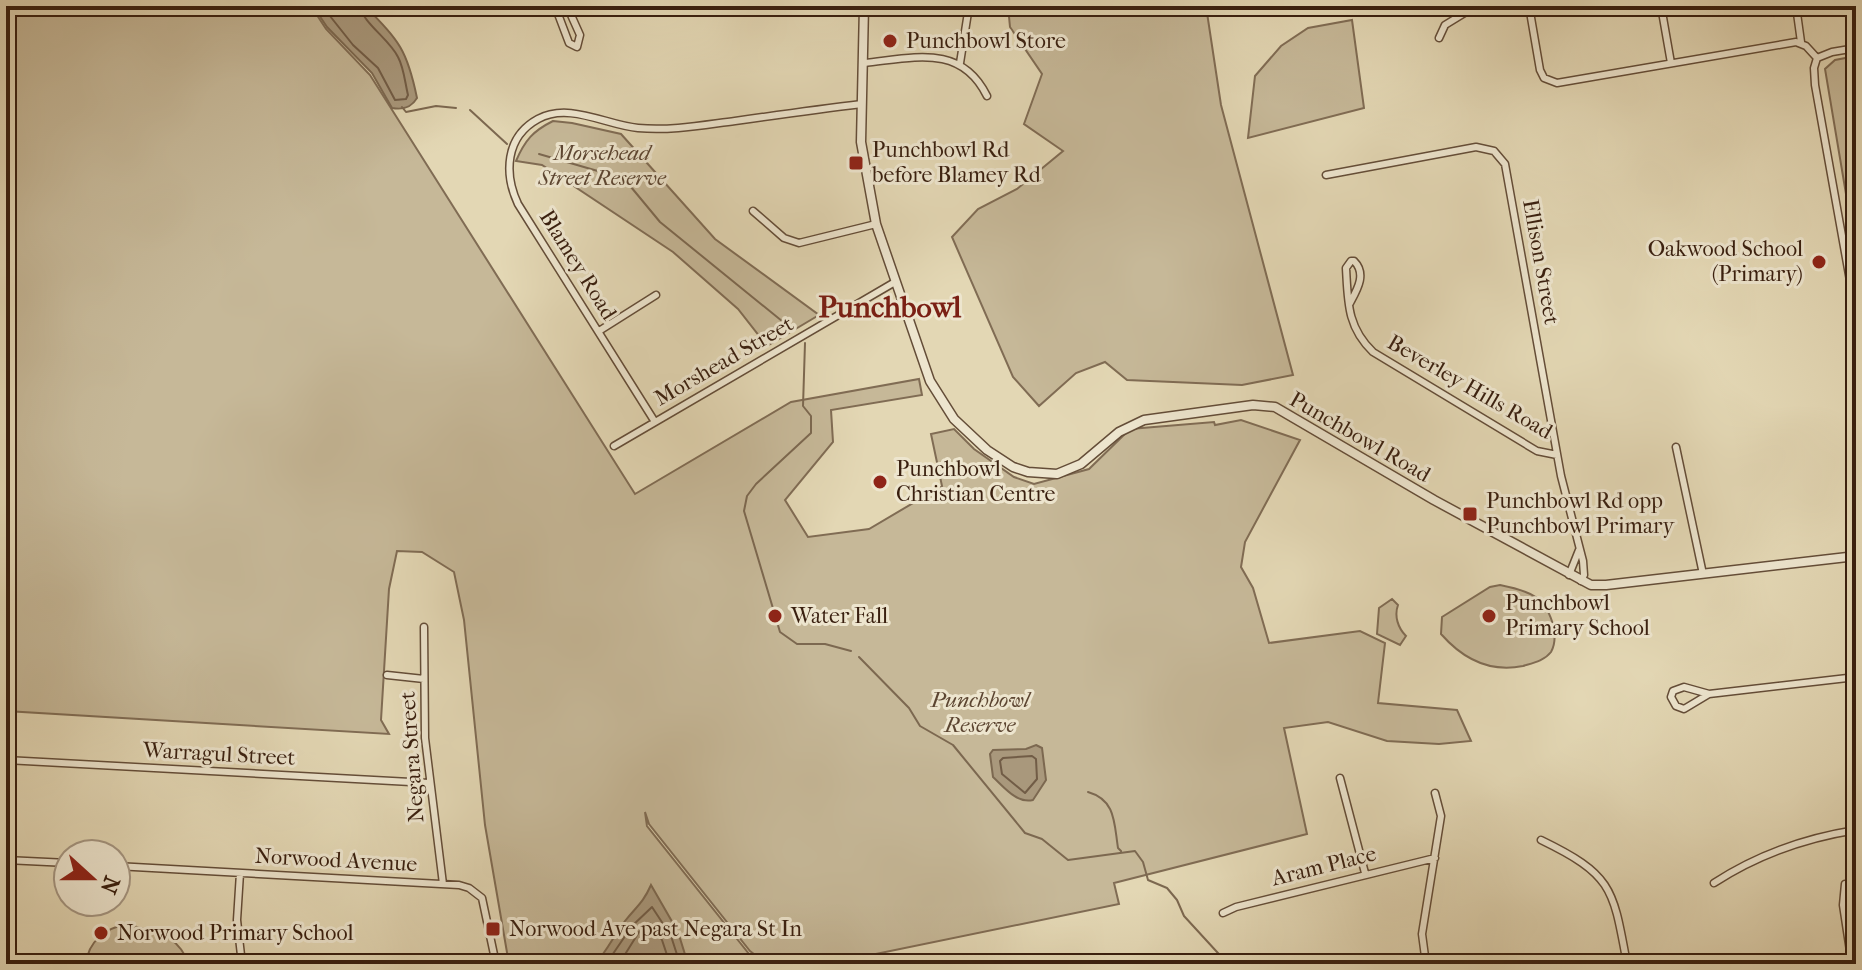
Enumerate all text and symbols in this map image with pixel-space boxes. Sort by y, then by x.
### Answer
place label: Punchbowl Store [906,28,1066,54]
marker: Punchbowl Store [881,32,899,50]
place label: Punchbowl Rd before Blamey Rd [871,137,1042,188]
park label: Morsehead Street Reserve [537,140,667,191]
marker: Punchbowl Rd before Blamey Rd [847,154,865,172]
street label: Ellison Street [1517,197,1565,327]
street label: Blamey Road [534,205,623,326]
place label: Oakwood School (Primary) [1648,236,1803,287]
marker: Oakwood School (Primary) [1810,253,1828,271]
district label: Punchbowl [819,290,962,325]
street label: Morshead Street [650,311,798,411]
street label: Beverley Hills Road [1383,329,1558,445]
street label: Punchbowl Road [1285,386,1436,488]
place label: Punchbowl Christian Centre [896,456,1056,507]
marker: Punchbowl Christian Centre [871,473,889,491]
place label: Punchbowl Rd opp Punchbowl Primary [1486,488,1675,539]
marker: Punchbowl Rd opp Punchbowl Primary [1461,505,1479,523]
place label: Punchbowl Primary School [1505,590,1650,641]
place label: Water Fall [790,603,888,629]
marker: Water Fall [766,607,784,625]
marker: Punchbowl Primary School [1480,607,1498,625]
park label: Punchbowl Reserve [930,687,1032,738]
street label: Negara Street [394,690,430,823]
street label: Warragul Street [141,737,296,771]
north arrow [52,838,132,918]
street label: Aram Place [1268,840,1379,892]
street label: Norwood Avenue [254,843,418,877]
text: N [95,872,125,898]
place label: Norwood Ave past Negara St In [509,916,802,942]
place label: Norwood Primary School [117,920,354,946]
marker: Norwood Ave past Negara St In [484,920,502,938]
marker: Norwood Primary School [92,924,110,942]

